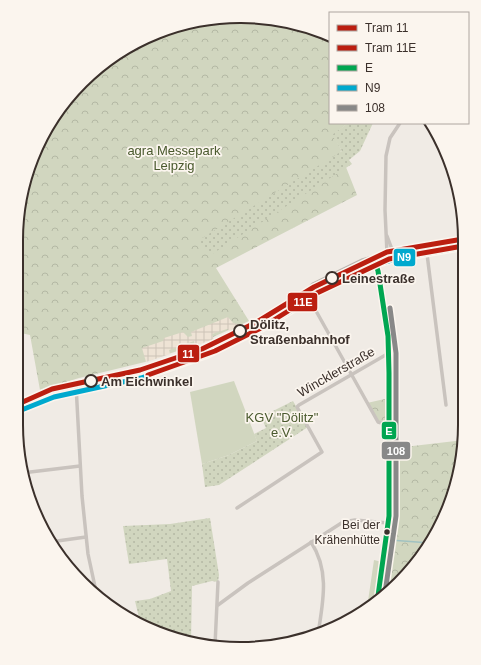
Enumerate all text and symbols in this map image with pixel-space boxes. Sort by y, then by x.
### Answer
legend [329,12,469,124]
text: Tram 11 [365,21,409,35]
text: Tram 11E [365,41,416,55]
text: E [365,61,373,75]
text: N9 [365,81,381,95]
text: 108 [365,101,385,115]
park label: agra Messepark Leipzig [127,143,221,173]
line badge: N9 [393,248,416,267]
text: N9 [397,251,411,263]
marker: Leinestraße [325,271,339,285]
place label: Leinestraße [342,271,415,286]
line badge: 11E [287,292,318,312]
text: 11E [294,296,312,308]
place label: Dölitz, Straßenbahnhof [250,317,350,347]
marker: Dölitz, Straßenbahnhof [233,324,247,338]
line badge: 11 [177,344,200,363]
street label: Wincklerstraße [295,344,377,400]
text: 11 [182,348,194,360]
marker: Am Eichwinkel [84,374,98,388]
place label: Am Eichwinkel [101,374,193,389]
park label: KGV "Dölitz" e.V. [246,410,319,440]
line badge: E [381,421,397,440]
text: E [385,425,393,437]
line badge: 108 [381,441,411,460]
text: 108 [387,445,405,457]
place label: Bei der Krähenhütte [315,518,380,547]
marker: Bei der Krähenhütte [382,527,392,537]

